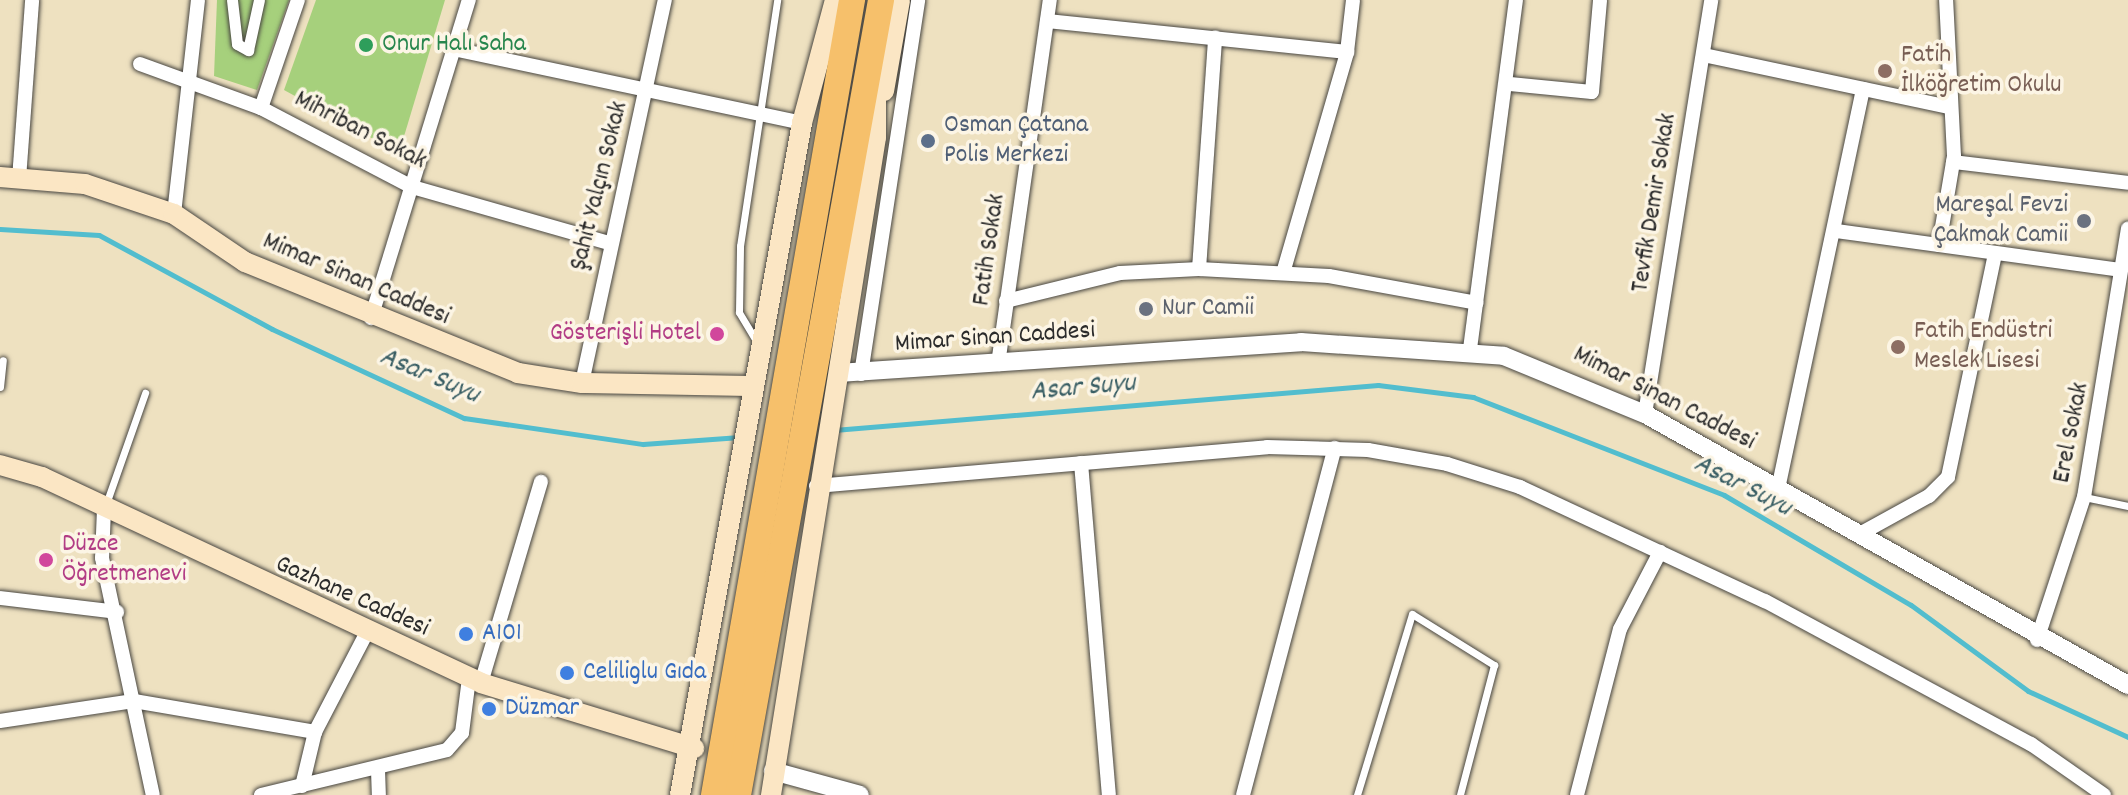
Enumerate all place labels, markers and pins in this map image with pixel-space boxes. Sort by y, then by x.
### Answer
place label: Onur Halı Saha [382,29,526,61]
marker: Onur Halı Saha [357,36,375,54]
place label: Fatih İlköğretim Okulu [1901,40,2062,102]
marker: Fatih İlköğretim Okulu [1876,62,1894,80]
place label: Osman Çatana Polis Merkezi [944,110,1088,172]
marker: Osman Çatana Polis Merkezi [919,132,937,150]
place label: Mareşal Fevzi Çakmak Camii [1934,190,2068,252]
marker: Mareşal Fevzi Çakmak Camii [2075,212,2093,230]
place label: Nur Camii [1162,293,1254,325]
marker: Nur Camii [1137,300,1155,318]
place label: Fatih Endüstri Meslek Lisesi [1914,316,2052,378]
place label: Gösterişli Hotel [550,318,701,350]
marker: Gösterişli Hotel [708,325,726,343]
marker: Fatih Endüstri Meslek Lisesi [1889,338,1907,356]
place label: Düzce Öğretmenevi [62,529,187,590]
marker: Düzce Öğretmenevi [37,551,55,569]
place label: A101 [482,618,522,650]
marker: A101 [457,625,475,643]
place label: Celiliglu Gıda [583,657,706,689]
marker: Celiliglu Gıda [558,664,576,682]
place label: Düzmar [505,693,579,725]
marker: Düzmar [480,700,498,718]

